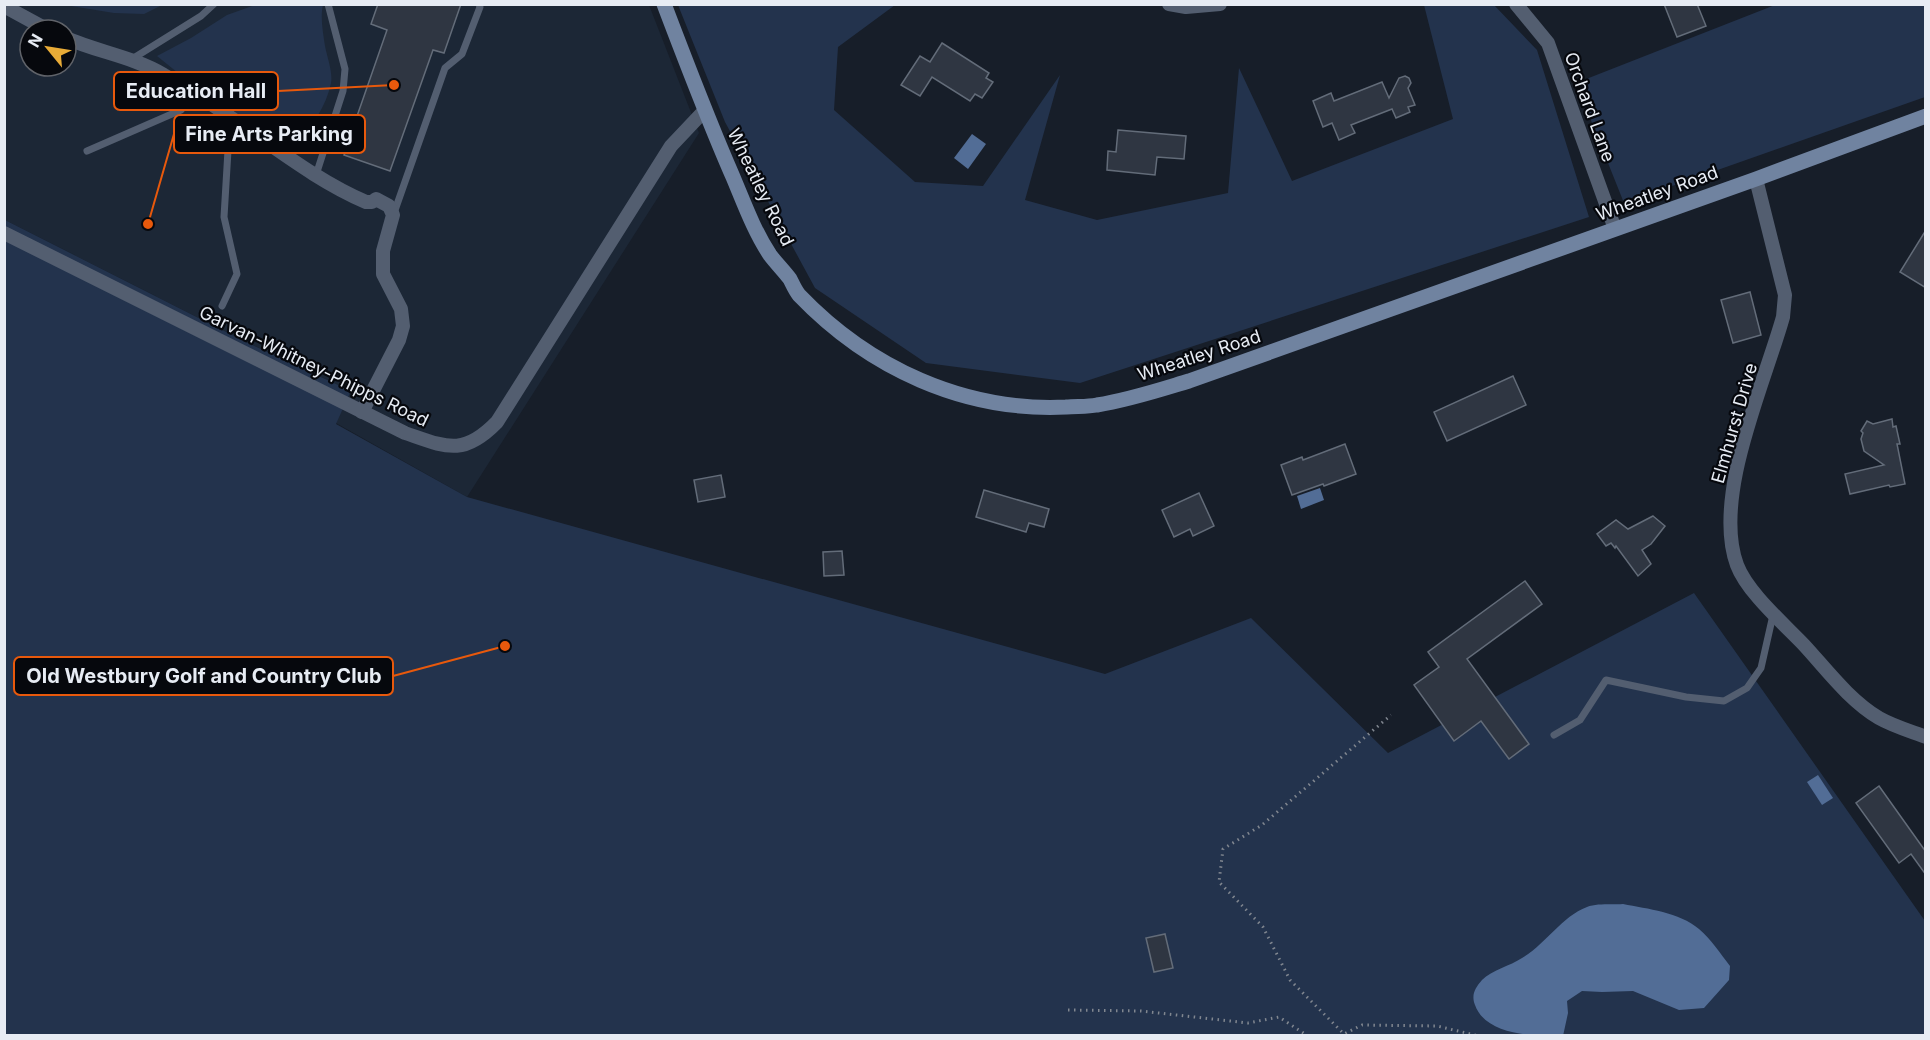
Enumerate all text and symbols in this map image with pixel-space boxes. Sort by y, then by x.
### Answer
north arrow [18,18,78,78]
text: N [23,30,47,51]
street label: Orchard Lane [1560,49,1620,165]
callout: Education Hall [114,72,278,110]
text: Education Hall [126,79,266,103]
callout: Fine Arts Parking [174,115,365,153]
text: Fine Arts Parking [185,122,353,146]
street label: Wheatley Road [723,125,799,249]
street label: Wheatley Road [1593,161,1721,225]
street label: Garvan-Whitney-Phipps Road [196,301,432,431]
street label: Wheatley Road [1135,325,1263,385]
street label: Elmhurst Drive [1707,360,1761,486]
callout: Old Westbury Golf and Country Club [14,657,393,695]
text: Old Westbury Golf and Country Club [26,664,382,688]

